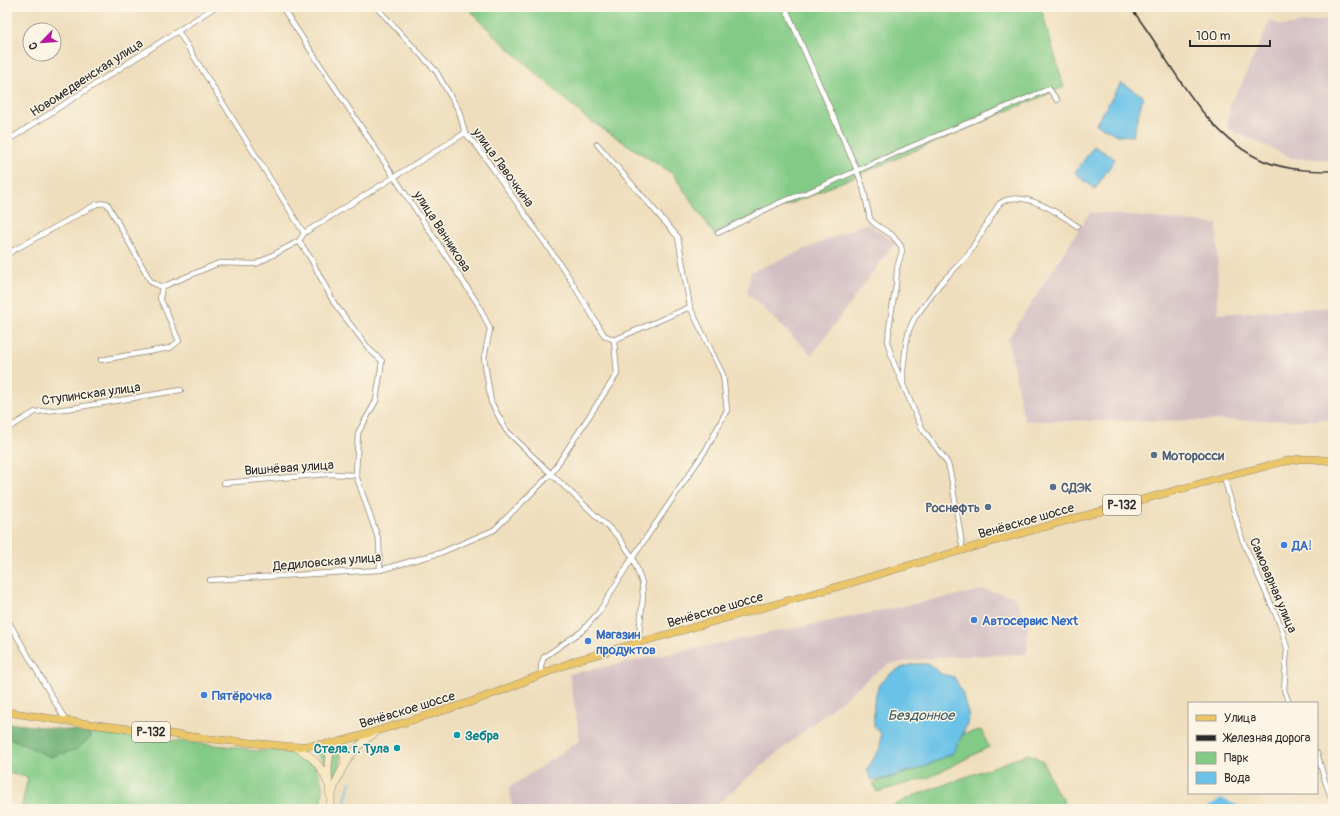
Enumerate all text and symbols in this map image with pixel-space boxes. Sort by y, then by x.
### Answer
north arrow [22,22,62,62]
scale bar [1190,22,1270,48]
text: 100 m [1196,29,1231,44]
street label: Новомедвенская улица [27,35,146,120]
text: С [26,40,41,52]
street label: улица Лавочкина [469,124,537,210]
street label: улица Ванникова [409,187,474,275]
street label: Ступинская улица [41,379,142,409]
place label: Моторосси [1162,448,1224,464]
marker: Моторосси [1149,450,1159,460]
street label: Вишнёвая улица [244,457,334,479]
place label: СДЭК [1061,480,1093,496]
marker: СДЭК [1048,482,1058,492]
road number: Р-132 [1103,495,1141,515]
street label: Венёвское шоссе [976,499,1077,542]
place label: Роснефть [925,500,980,516]
marker: Роснефть [983,502,993,512]
street label: Самоварная улица [1246,535,1300,635]
place label: ДА! [1291,538,1312,554]
marker: ДА! [1279,540,1289,550]
street label: Дедиловская улица [271,549,382,575]
street label: Венёвское шоссе [665,588,766,631]
place label: Автосервис Next [982,613,1079,629]
marker: Автосервис Next [969,615,979,625]
place label: Магазин продуктов [596,627,656,658]
marker: Магазин продуктов [583,636,593,646]
place label: Пятёрочка [212,688,272,704]
street label: Венёвское шоссе [358,688,458,732]
marker: Пятёрочка [199,690,209,700]
legend [1188,702,1318,794]
water label: Бездонное [888,707,956,724]
text: Улица [1224,711,1256,726]
road number: Р-132 [132,722,170,742]
place label: Зебра [465,728,499,744]
marker: Зебра [452,730,462,740]
text: Железная дорога [1222,731,1311,746]
place label: Стела. г. Тула [314,741,389,757]
marker: Стела. г. Тула [392,743,402,753]
text: Парк [1224,751,1249,766]
text: Вода [1224,771,1250,786]

